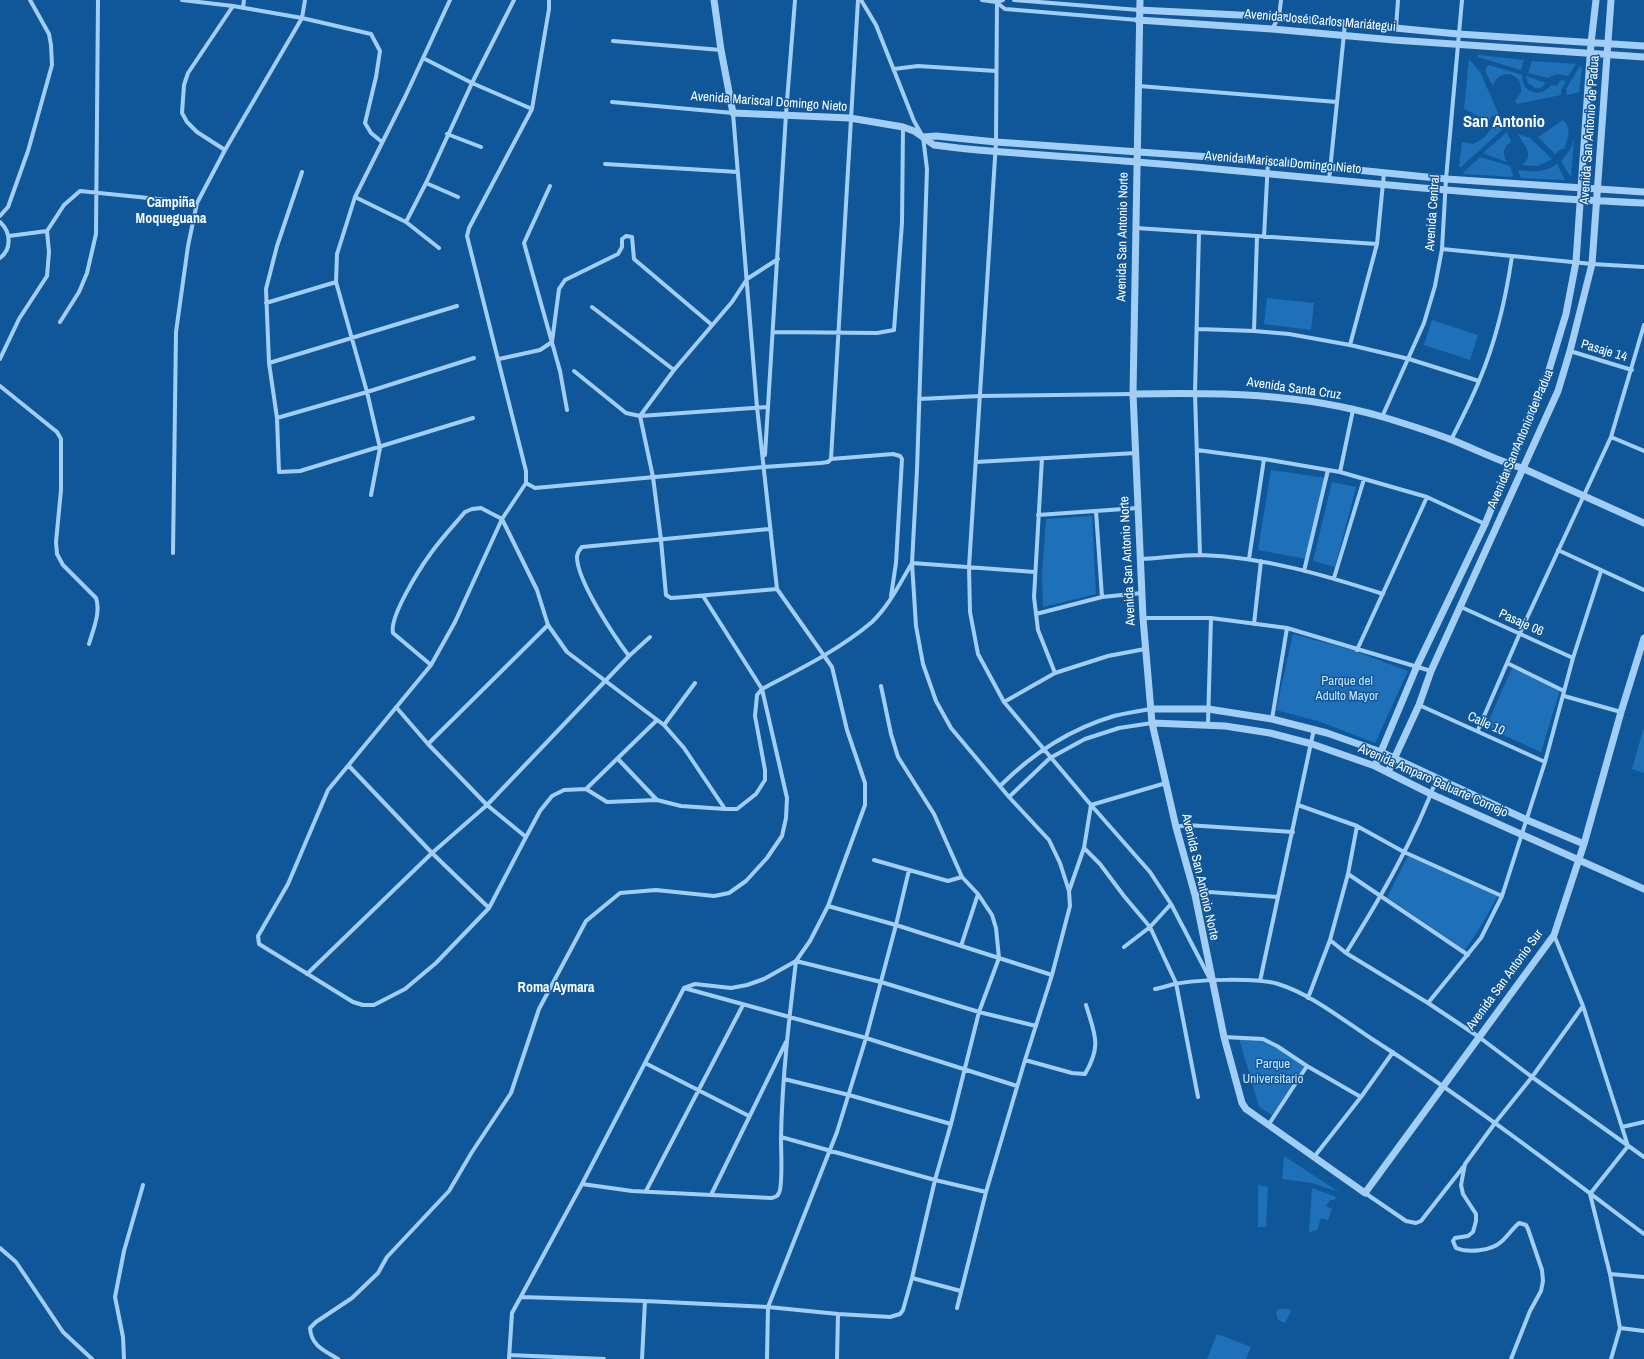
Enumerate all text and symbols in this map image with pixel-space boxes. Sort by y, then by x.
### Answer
street label: Avenida José Carlos Mariátegui [1244,7,1396,35]
street label: Avenida San Antonio de Padua [1577,55,1603,205]
street label: Avenida Mariscal Domingo Nieto [690,89,848,115]
district label: San Antonio [1463,112,1545,132]
street label: Avenida Mariscal Domingo Nieto [1204,148,1362,178]
street label: Avenida San Antonio Norte [1114,172,1132,302]
street label: Avenida Central [1423,174,1443,252]
district label: Campiña Moqueguana [136,195,206,228]
street label: Pasaje 14 [1579,337,1629,365]
street label: Avenida San Antonio de Padua [1485,367,1557,511]
street label: Avenida Santa Cruz [1246,375,1342,403]
street label: Avenida San Antonio Norte [1117,496,1139,626]
street label: Pasaje 06 [1496,606,1546,640]
park label: Parque del Adulto Mayor [1316,674,1378,705]
street label: Calle 10 [1465,709,1507,739]
street label: Avenida Amparo Baluarte Cornejo [1356,741,1510,821]
street label: Avenida San Antonio Norte [1178,812,1222,942]
street label: Avenida San Antonio Sur [1463,927,1547,1033]
district label: Roma Aymara [518,980,594,996]
park label: Parque Universitario [1242,1057,1304,1088]

